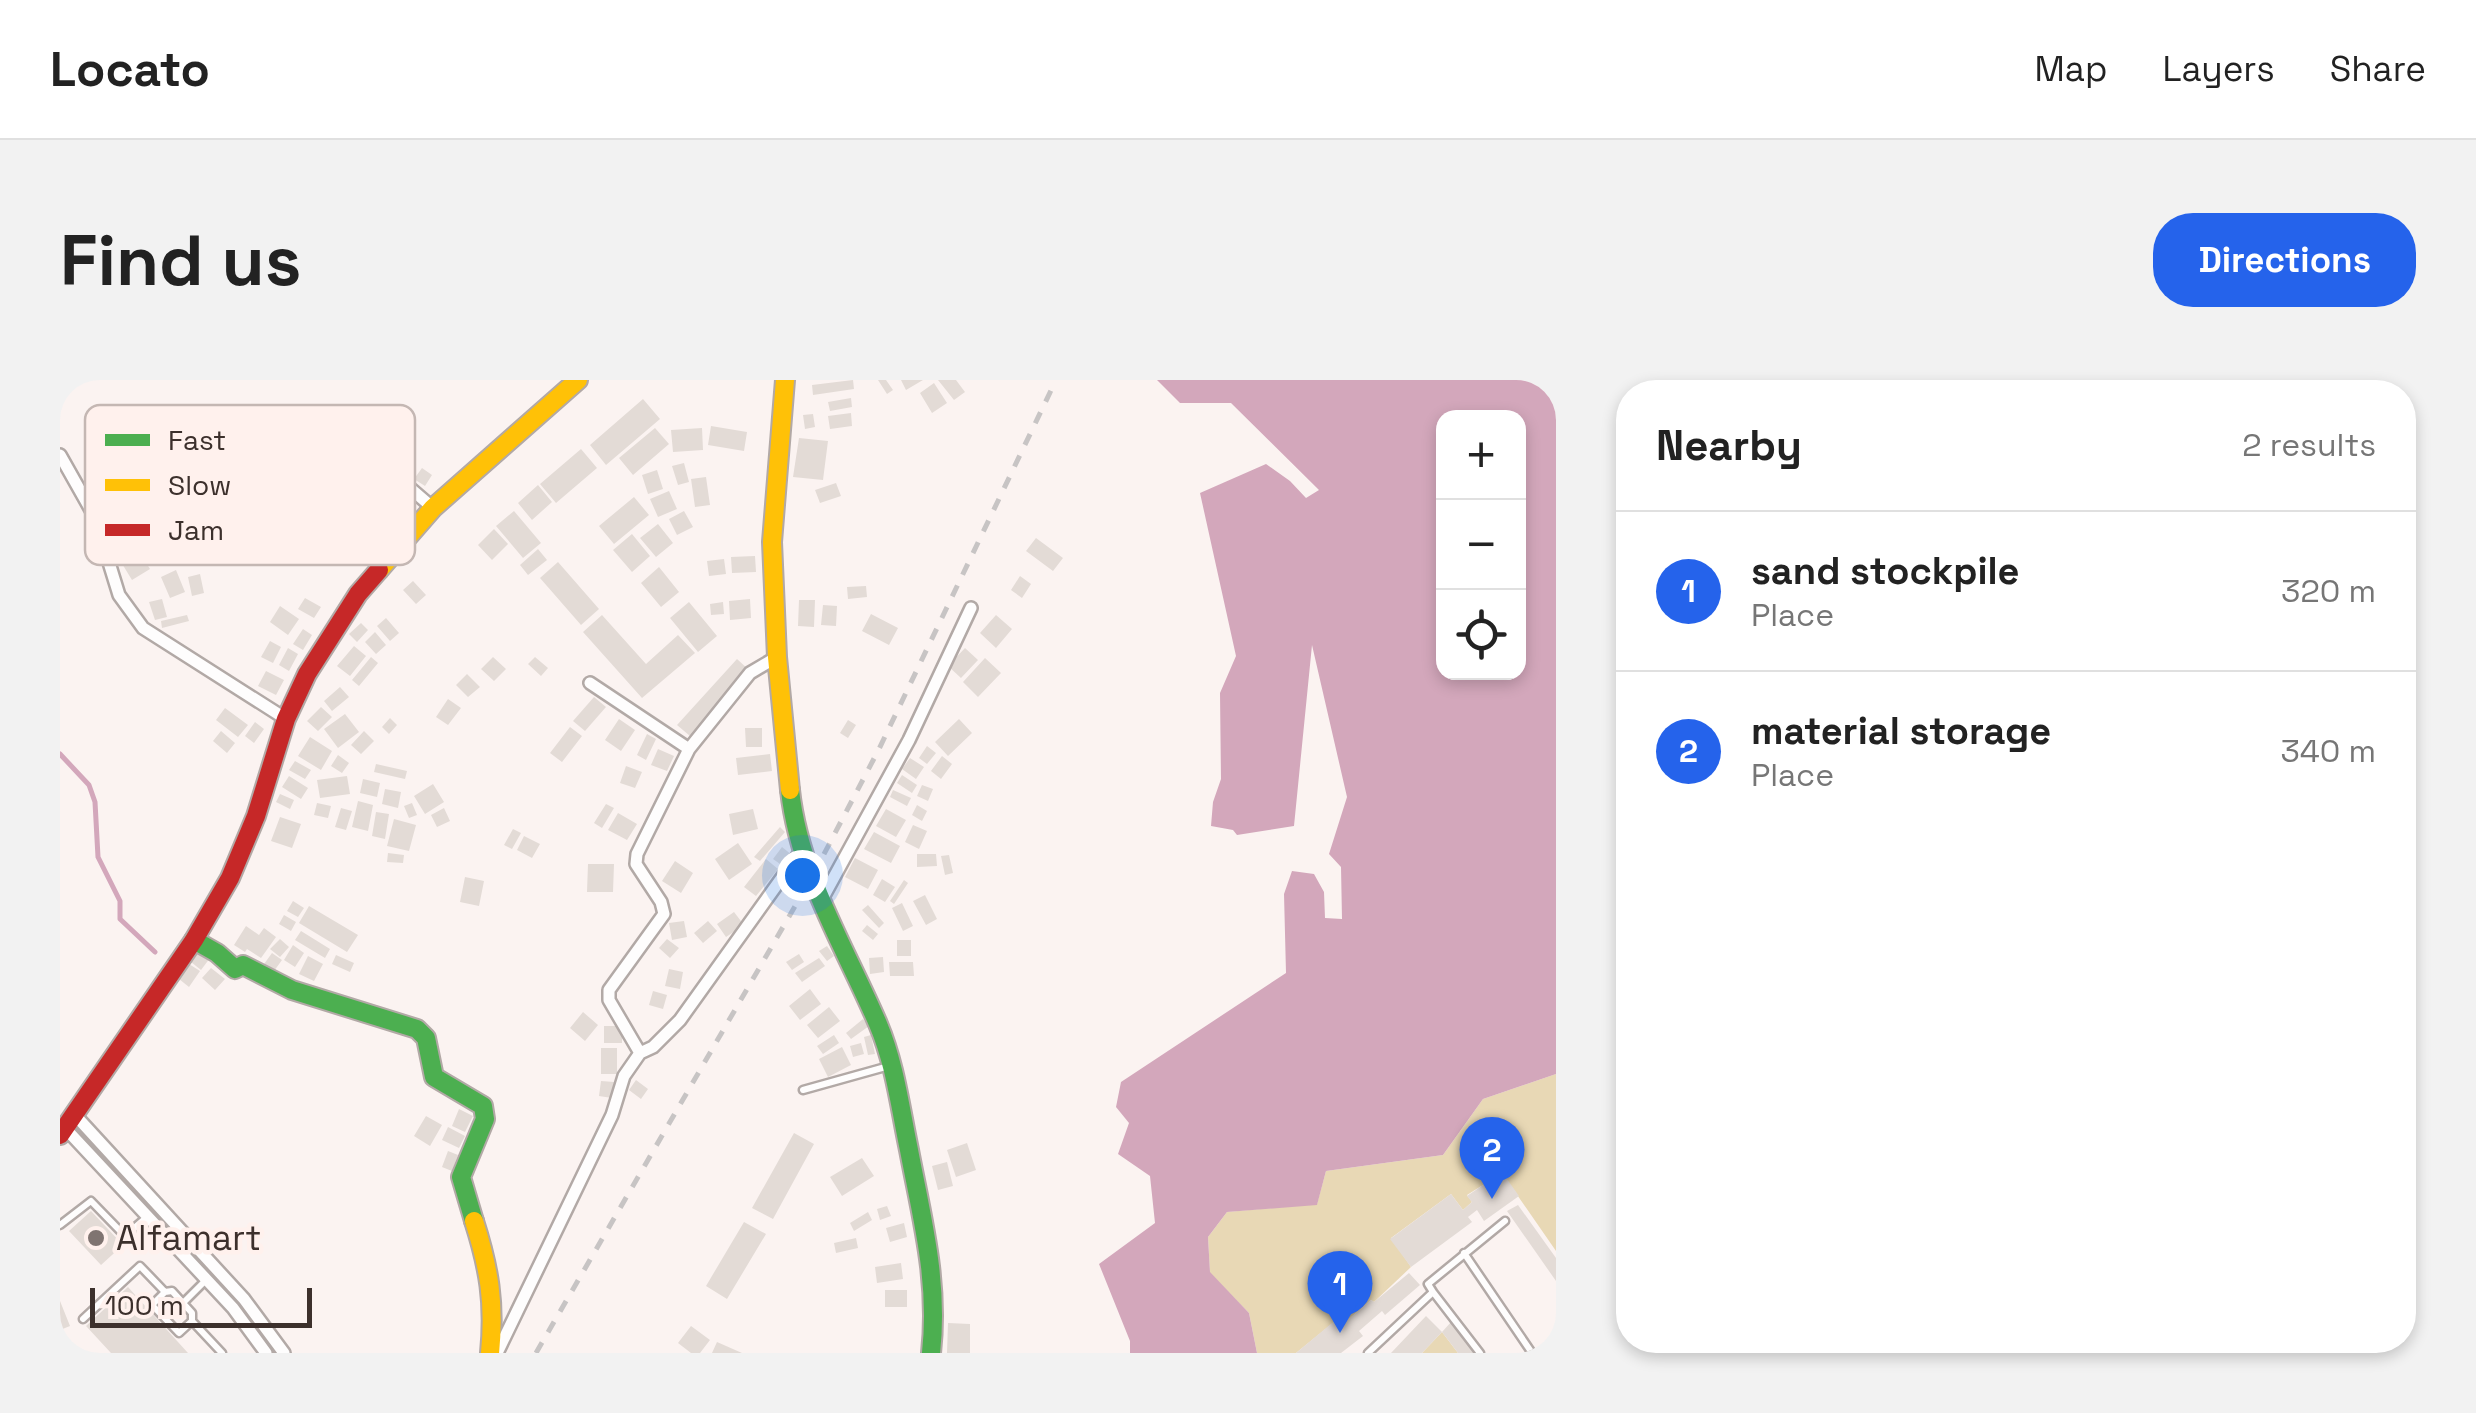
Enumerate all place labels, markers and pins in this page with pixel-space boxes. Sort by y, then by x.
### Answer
pin: 2 [1460,1116,1524,1199]
place label: Alfamart [116,1216,261,1260]
marker: Alfamart [85,1227,107,1249]
pin: 1 [1308,1250,1372,1333]

